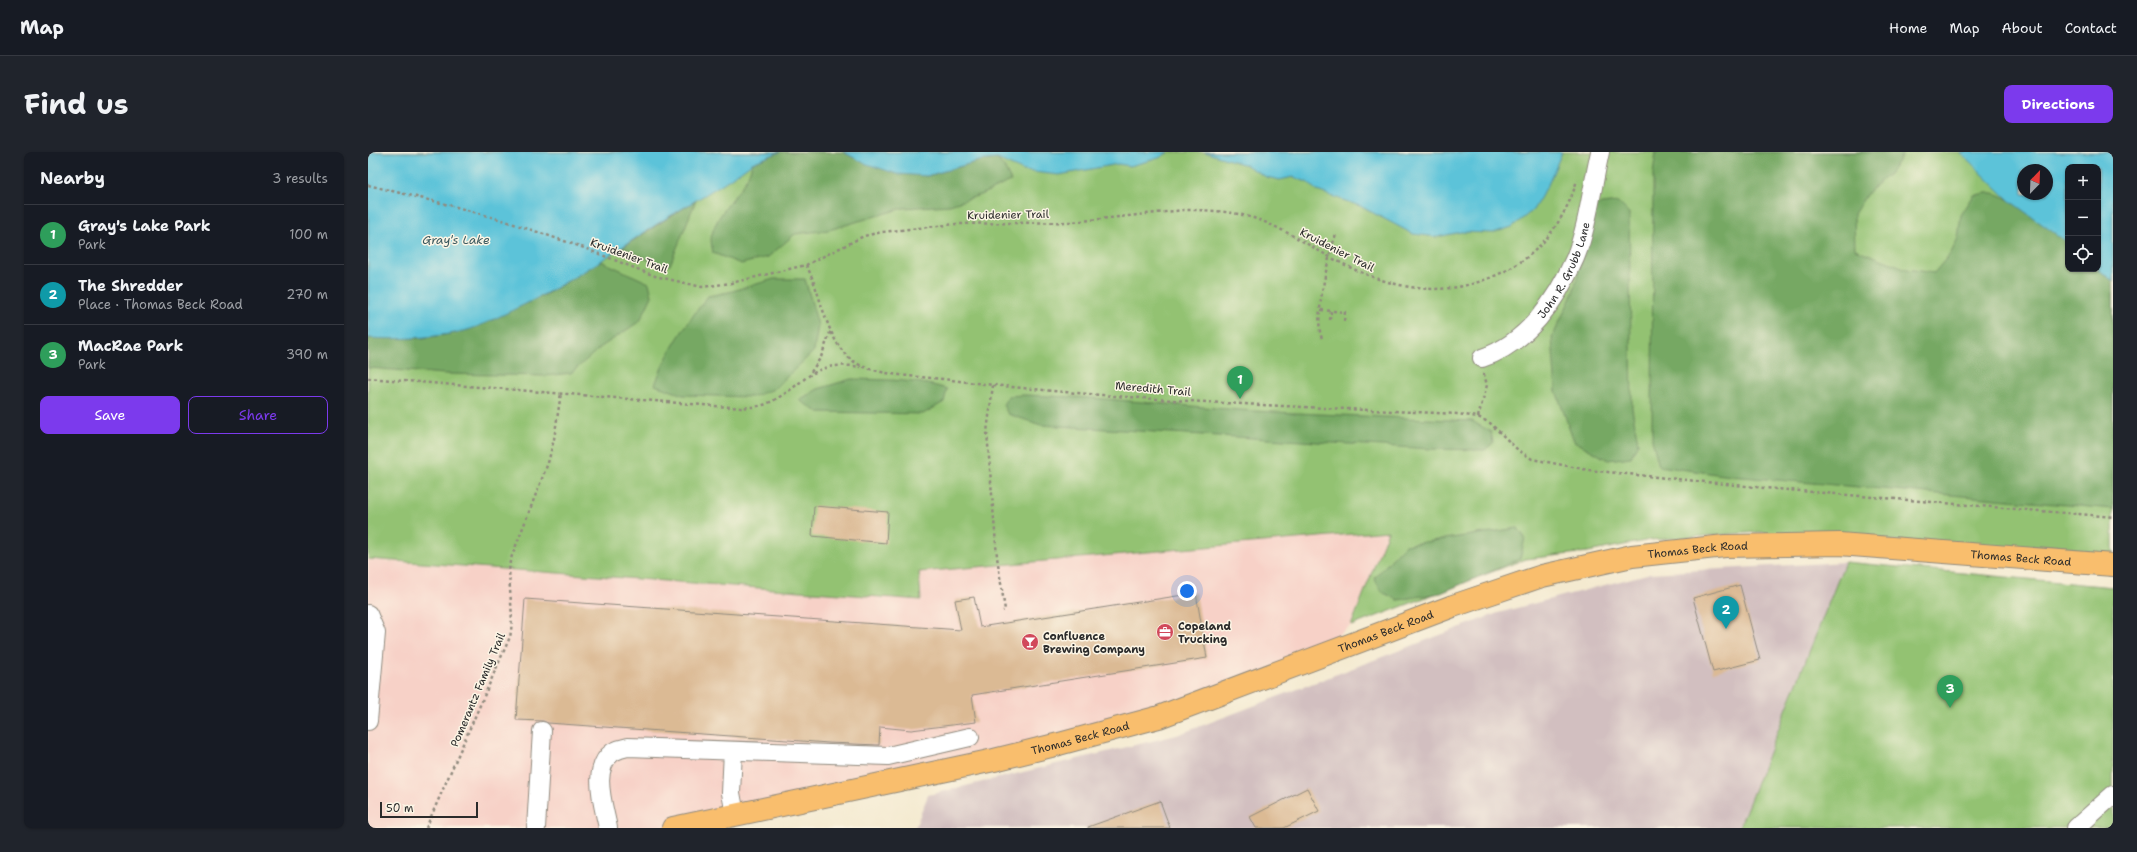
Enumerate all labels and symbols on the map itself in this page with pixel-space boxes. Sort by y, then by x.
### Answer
north arrow [2017,164,2053,200]
street label: Kruidenier Trail [967,207,1050,223]
street label: John R. Grubb Lane [1534,220,1593,321]
street label: Kruidenier Trail [1297,225,1377,276]
water label: Gray's Lake [422,232,490,248]
street label: Kruidenier Trail [588,235,671,277]
pin: 1 [1227,366,1253,399]
street label: Meredith Trail [1115,378,1192,400]
street label: Thomas Beck Road [1647,538,1748,562]
street label: Thomas Beck Road [1970,547,2072,569]
your location [1177,581,1197,601]
pin: 2 [1713,596,1739,629]
street label: Thomas Beck Road [1336,607,1436,656]
place label: Copeland Trucking [1178,619,1232,647]
office icon: Copeland Trucking [1155,622,1175,642]
place label: Confluence Brewing Company [1043,629,1145,657]
street label: Pomerantz Family Trail [447,630,509,749]
bar icon: Confluence Brewing Company [1020,632,1040,652]
pin: 3 [1937,675,1963,708]
street label: Thomas Beck Road [1030,718,1131,758]
scale bar [380,800,478,819]

